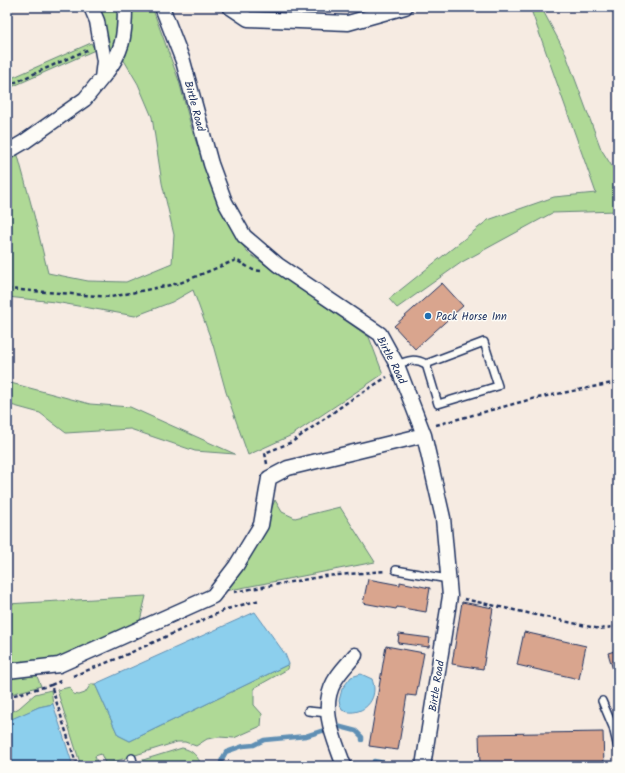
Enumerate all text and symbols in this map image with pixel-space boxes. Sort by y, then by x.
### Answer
street label: Birtle Road [179,79,210,134]
place label: Pack Horse Inn [436,308,507,326]
marker: Pack Horse Inn [423,311,433,321]
street label: Birtle Road [371,333,411,388]
street label: Birtle Road [424,659,450,713]

